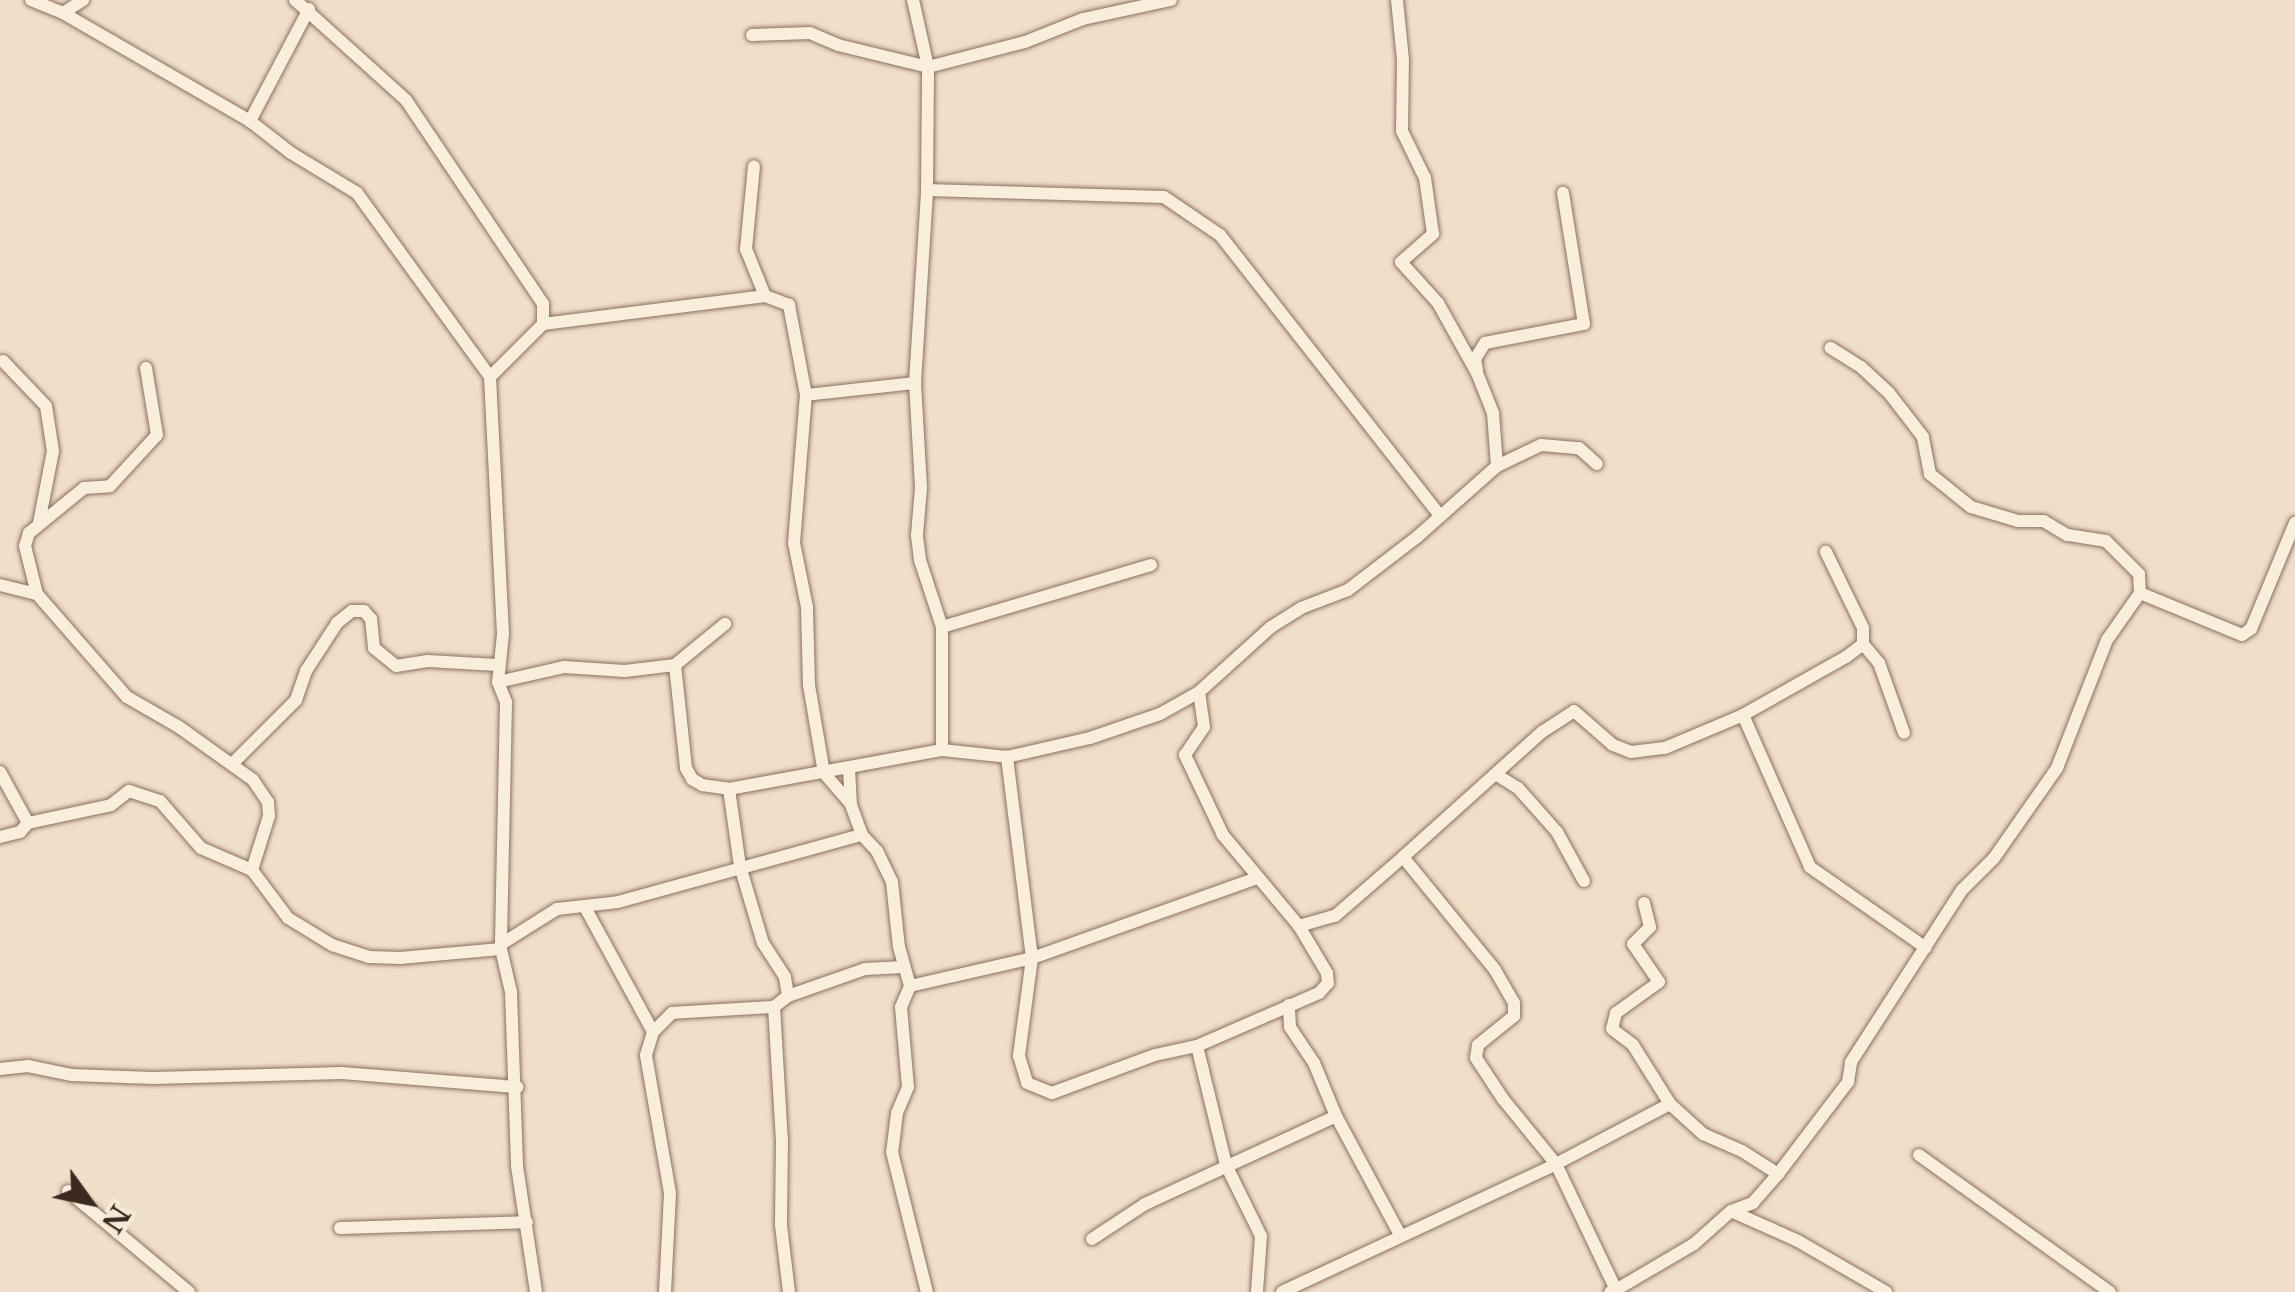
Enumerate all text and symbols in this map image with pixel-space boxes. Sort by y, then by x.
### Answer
north arrow [40,1152,140,1252]
text: N [94,1198,137,1239]

